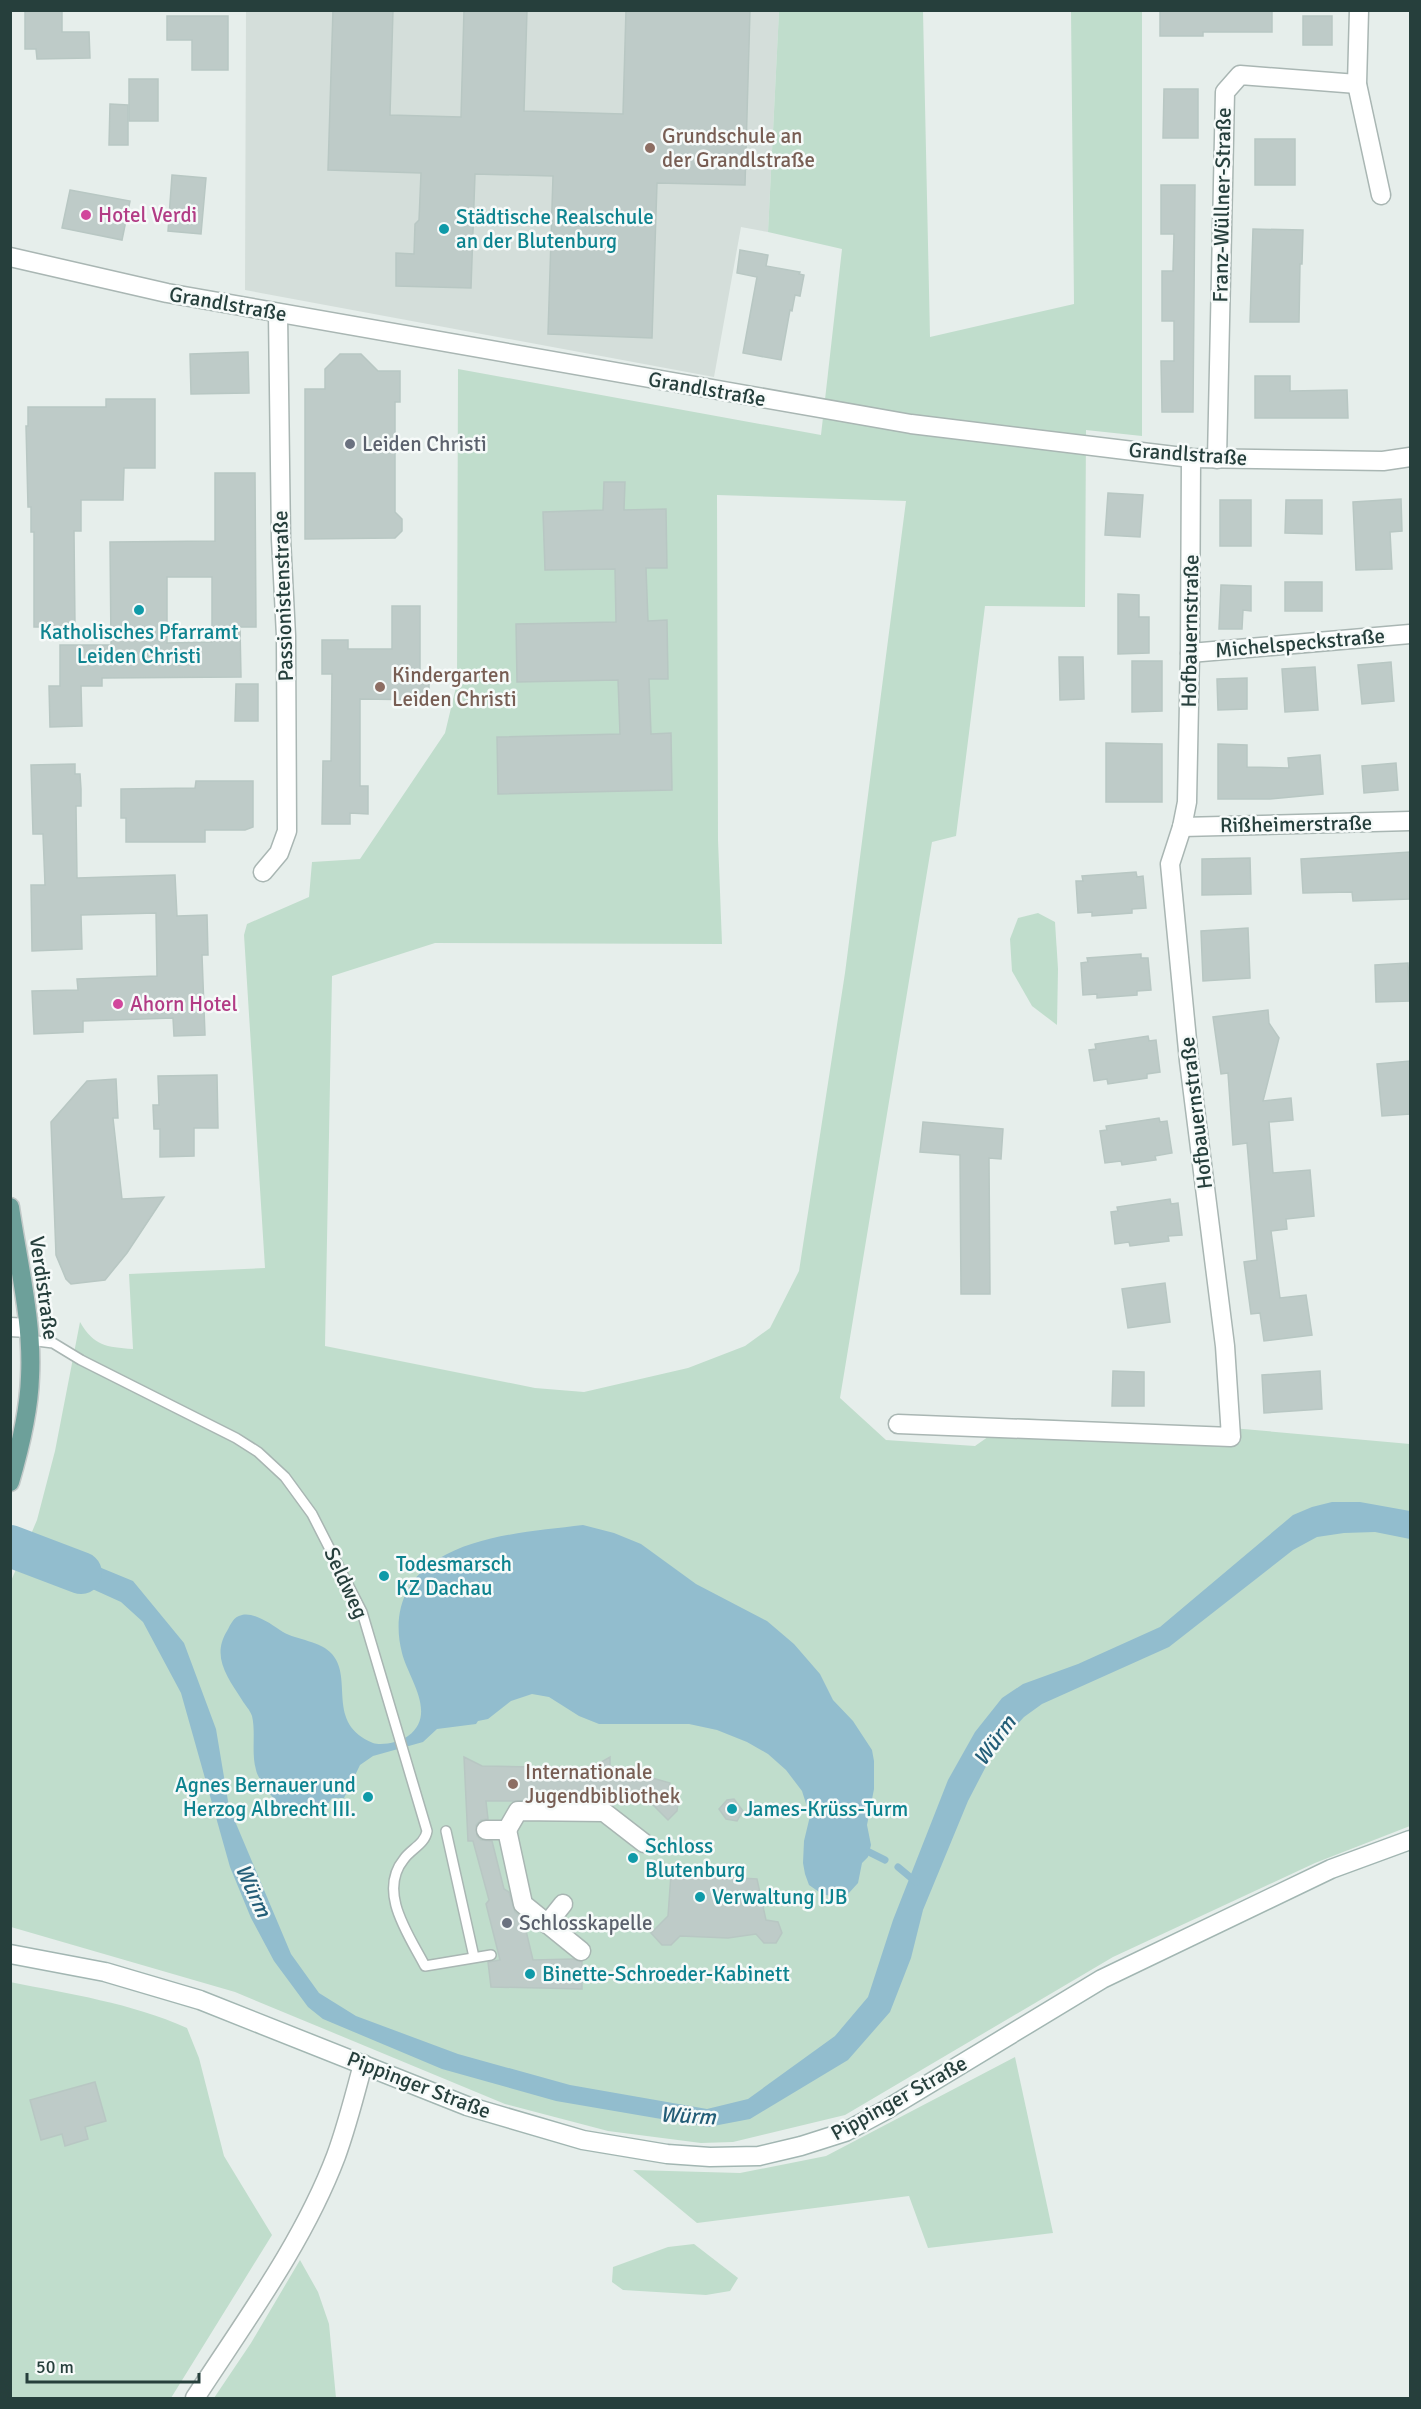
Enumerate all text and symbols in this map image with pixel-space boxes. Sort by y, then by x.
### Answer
street label: Franz-Wüllner-Straße [1207,107,1237,303]
place label: Grundschule an der Grandlstraße [662,123,815,173]
marker: Grundschule an der Grandlstraße [643,141,657,155]
place label: Hotel Verdi [98,202,197,228]
place label: Städtische Realschule an der Blutenburg [456,204,654,254]
marker: Hotel Verdi [79,208,93,222]
marker: Städtische Realschule an der Blutenburg [437,222,451,236]
street label: Grandlstraße [167,281,289,327]
street label: Grandlstraße [646,366,768,412]
place label: Leiden Christi [362,431,487,457]
marker: Leiden Christi [343,437,357,451]
street label: Grandlstraße [1128,437,1248,471]
street label: Passionistenstraße [267,510,299,682]
street label: Hofbauernstraße [1176,554,1204,708]
marker: Katholisches Pfarramt Leiden Christi [132,603,146,617]
place label: Katholisches Pfarramt Leiden Christi [39,619,239,669]
street label: Michelspeckstraße [1214,623,1386,663]
place label: Kindergarten Leiden Christi [392,662,517,712]
marker: Kindergarten Leiden Christi [373,680,387,694]
street label: Rißheimerstraße [1220,810,1372,838]
place label: Ahorn Hotel [130,991,238,1017]
marker: Ahorn Hotel [111,997,125,1011]
street label: Hofbauernstraße [1174,1035,1218,1191]
street label: Verdistraße [24,1235,64,1341]
street label: Seldweg [318,1543,374,1623]
place label: Todesmarsch KZ Dachau [396,1551,512,1601]
marker: Todesmarsch KZ Dachau [377,1569,391,1583]
water label: Würm [967,1709,1023,1771]
place label: Internationale Jugendbibliothek [525,1759,681,1809]
place label: Agnes Bernauer und Herzog Albrecht III. [175,1772,356,1822]
marker: Internationale Jugendbibliothek [506,1777,520,1791]
marker: Agnes Bernauer und Herzog Albrecht III. [361,1790,375,1804]
place label: James-Krüss-Turm [744,1796,908,1822]
marker: James-Krüss-Turm [725,1802,739,1816]
place label: Schloss Blutenburg [645,1833,745,1883]
marker: Schloss Blutenburg [626,1851,640,1865]
water label: Würm [230,1859,278,1922]
place label: Verwaltung IJB [712,1884,847,1910]
marker: Verwaltung IJB [693,1890,707,1904]
place label: Schlosskapelle [519,1910,652,1936]
marker: Schlosskapelle [500,1916,514,1930]
place label: Binette-Schroeder-Kabinett [542,1961,790,1987]
marker: Binette-Schroeder-Kabinett [523,1967,537,1981]
street label: Pippinger Straße [343,2046,495,2124]
street label: Pippinger Straße [826,2050,972,2146]
water label: Würm [660,2101,718,2131]
scale bar [27,2346,200,2384]
text: 50 m [36,2356,74,2378]

